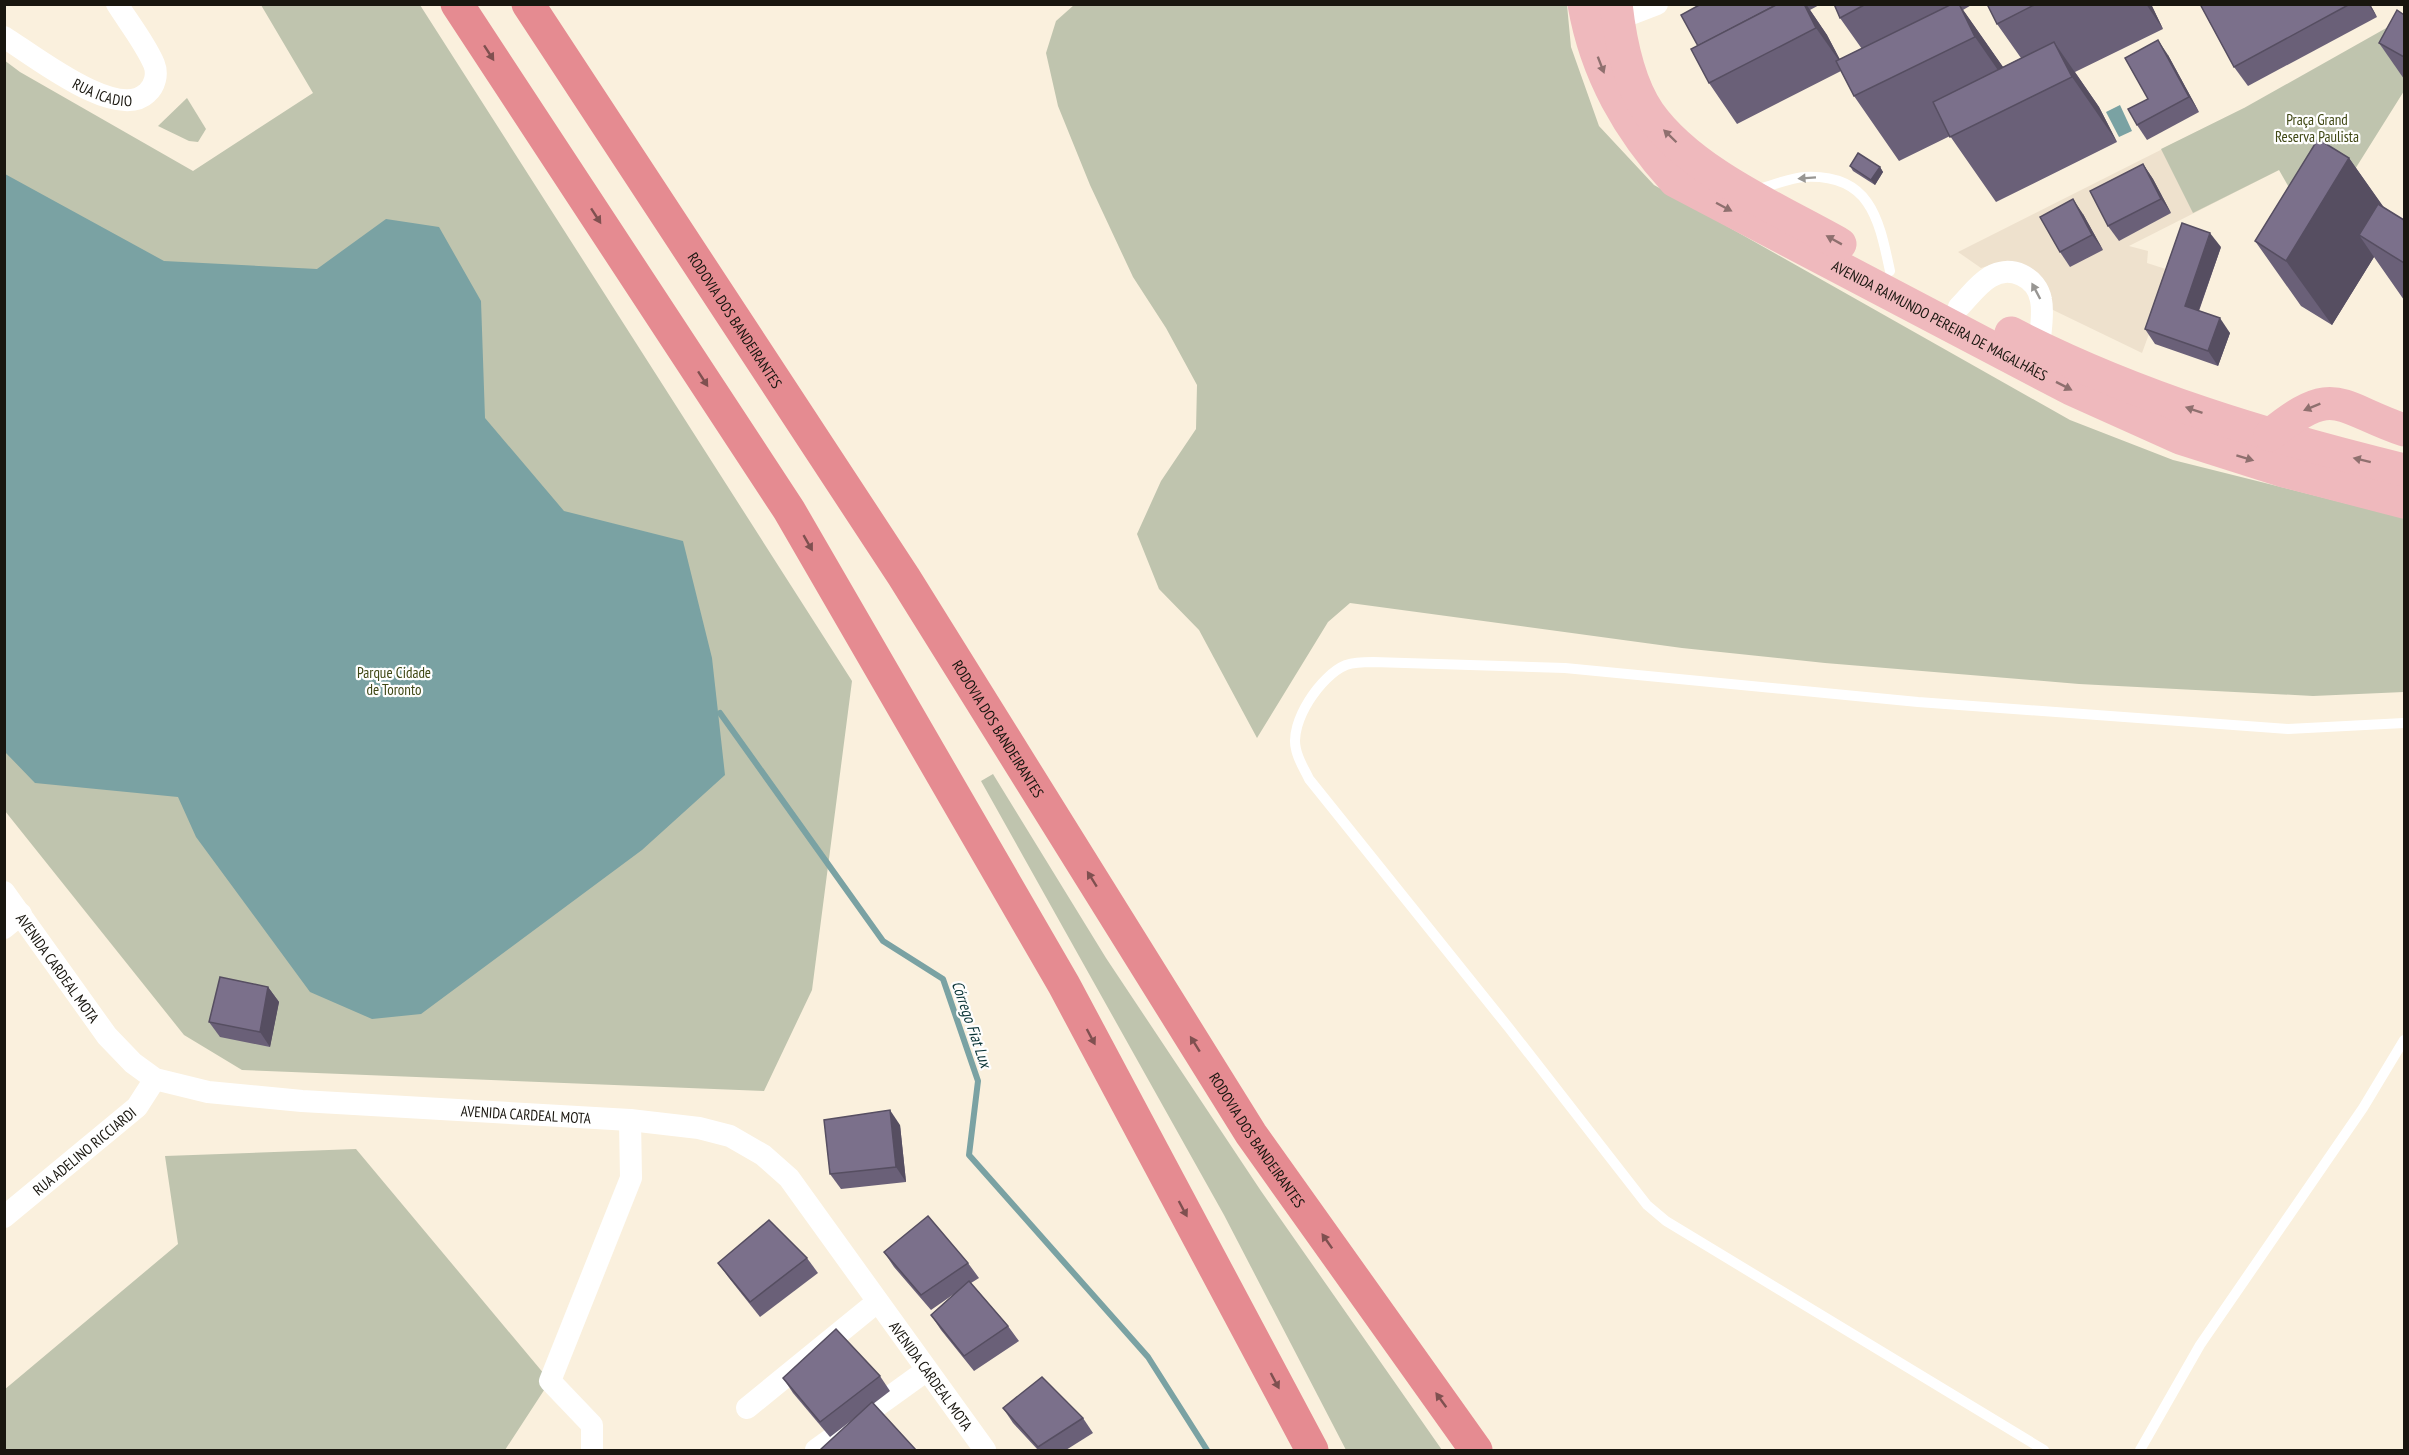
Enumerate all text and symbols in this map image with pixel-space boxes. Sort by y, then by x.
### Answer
one-way arrow [483,45,495,61]
one-way arrow [1596,56,1606,74]
street label: RUA ICADIO [70,74,132,110]
park label: Praça Grand Reserva Paulista [2275,110,2359,146]
one-way arrow [1663,129,1677,143]
one-way arrow [1797,173,1816,183]
one-way arrow [1715,202,1733,212]
one-way arrow [590,208,602,224]
one-way arrow [1825,235,1842,245]
street label: RODOVIA DOS BANDEIRANTES [684,249,787,392]
street label: AVENIDA RAIMUNDO PEREIRA DE MAGALHÃES [1829,256,2051,385]
one-way arrow [2031,282,2041,299]
one-way arrow [697,371,709,387]
one-way arrow [2056,381,2073,391]
one-way arrow [2303,403,2321,412]
one-way arrow [2185,404,2203,414]
one-way arrow [2236,454,2254,463]
one-way arrow [2353,454,2371,464]
one-way arrow [803,535,813,552]
street label: RODOVIA DOS BANDEIRANTES [948,656,1048,801]
park label: Parque Cidade de Toronto [357,663,431,699]
one-way arrow [1087,871,1098,887]
street label: AVENIDA CARDEAL MOTA [12,909,104,1027]
water label: Córrego Fiat Lux [948,978,997,1072]
one-way arrow [1086,1028,1096,1045]
one-way arrow [1190,1036,1201,1052]
street label: RODOVIA DOS BANDEIRANTES [1205,1069,1310,1211]
street label: AVENIDA CARDEAL MOTA [460,1101,592,1127]
street label: RUA ADELINO RICCIARDI [29,1102,140,1199]
one-way arrow [1178,1200,1188,1217]
one-way arrow [1322,1233,1333,1249]
street label: AVENIDA CARDEAL MOTA [886,1317,978,1435]
one-way arrow [1270,1372,1280,1389]
one-way arrow [1435,1392,1447,1408]

